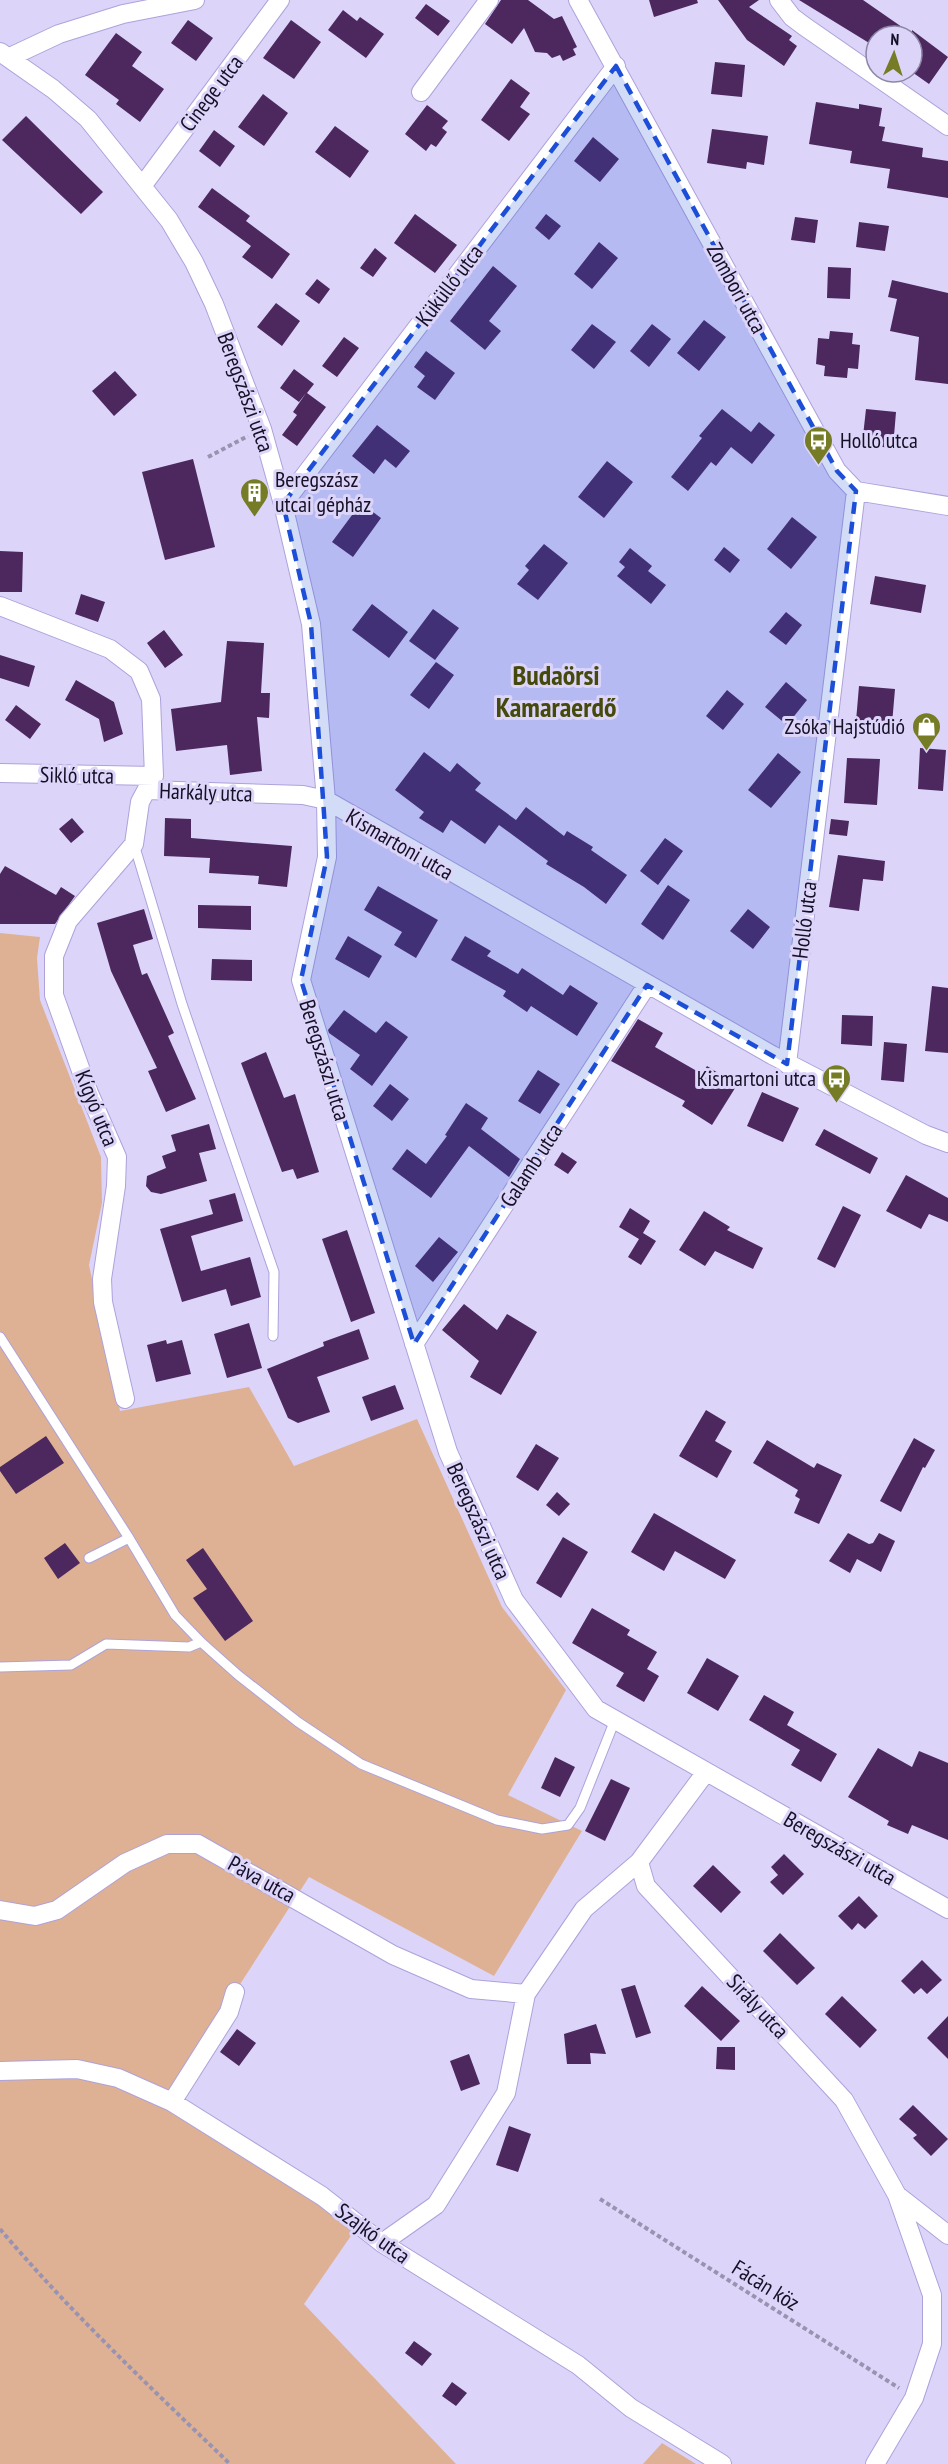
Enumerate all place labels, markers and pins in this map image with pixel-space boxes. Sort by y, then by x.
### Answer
bus stop icon: Holló utca [803,424,835,466]
place label: Holló utca [840,426,918,454]
place label: Beregszász utcai gépház [275,465,371,518]
building icon: Beregszász utcai gépház [238,476,270,518]
shop icon: Zsóka Hajstúdió [910,710,942,752]
place label: Zsóka Hajstúdió [785,712,905,740]
bus stop icon: Kismartoni utca [821,1062,853,1104]
place label: Kismartoni utca [697,1064,816,1092]

